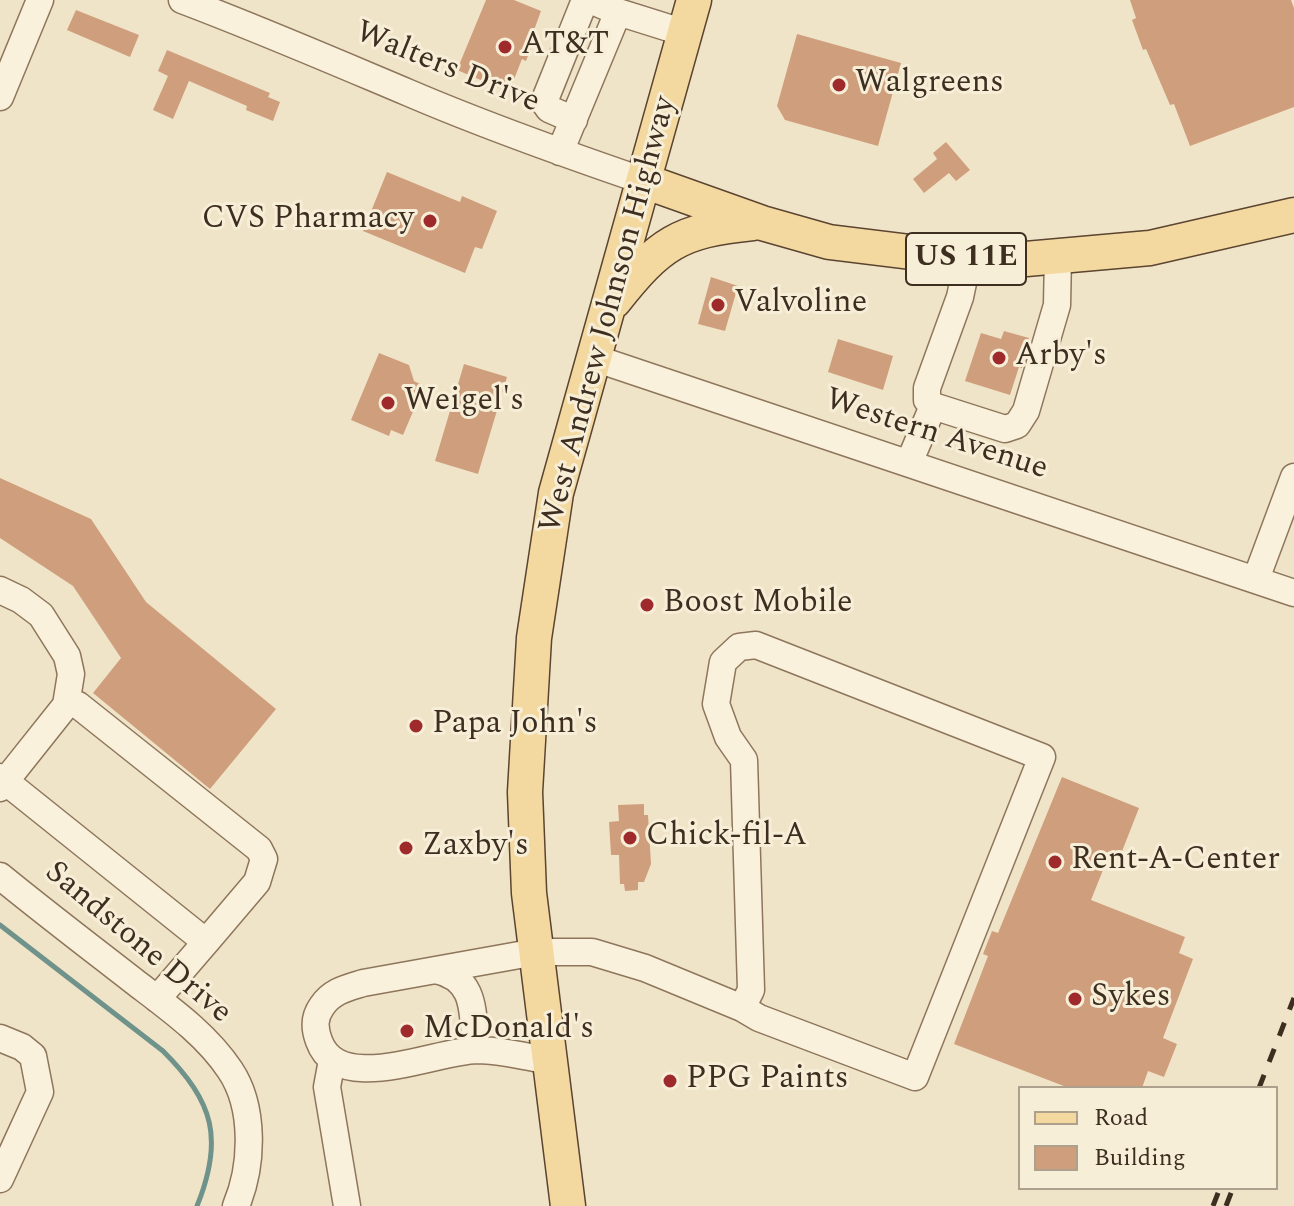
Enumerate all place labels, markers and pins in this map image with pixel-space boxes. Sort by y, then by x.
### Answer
place label: AT&T [521,28,609,66]
marker: AT&T [496,38,514,56]
place label: Walgreens [855,66,1004,104]
marker: Walgreens [830,76,848,94]
place label: CVS Pharmacy [202,202,414,240]
marker: CVS Pharmacy [421,212,439,230]
place label: Valvoline [734,286,867,324]
marker: Valvoline [709,296,727,314]
place label: Arby's [1015,339,1107,377]
marker: Arby's [990,349,1008,367]
place label: Weigel's [404,384,524,422]
marker: Weigel's [379,394,397,412]
place label: Boost Mobile [663,586,853,624]
marker: Boost Mobile [638,596,656,614]
place label: Papa John's [432,707,598,745]
marker: Papa John's [407,717,425,735]
place label: Chick-fil-A [646,819,807,857]
place label: Zaxby's [422,829,529,867]
marker: Chick-fil-A [621,829,639,847]
marker: Zaxby's [397,839,415,857]
place label: Rent-A-Center [1071,843,1280,881]
marker: Rent-A-Center [1046,853,1064,871]
place label: Sykes [1091,980,1171,1018]
marker: Sykes [1066,990,1084,1008]
place label: McDonald's [423,1012,594,1050]
marker: McDonald's [398,1022,416,1040]
place label: PPG Paints [686,1062,849,1100]
marker: PPG Paints [661,1072,679,1090]

